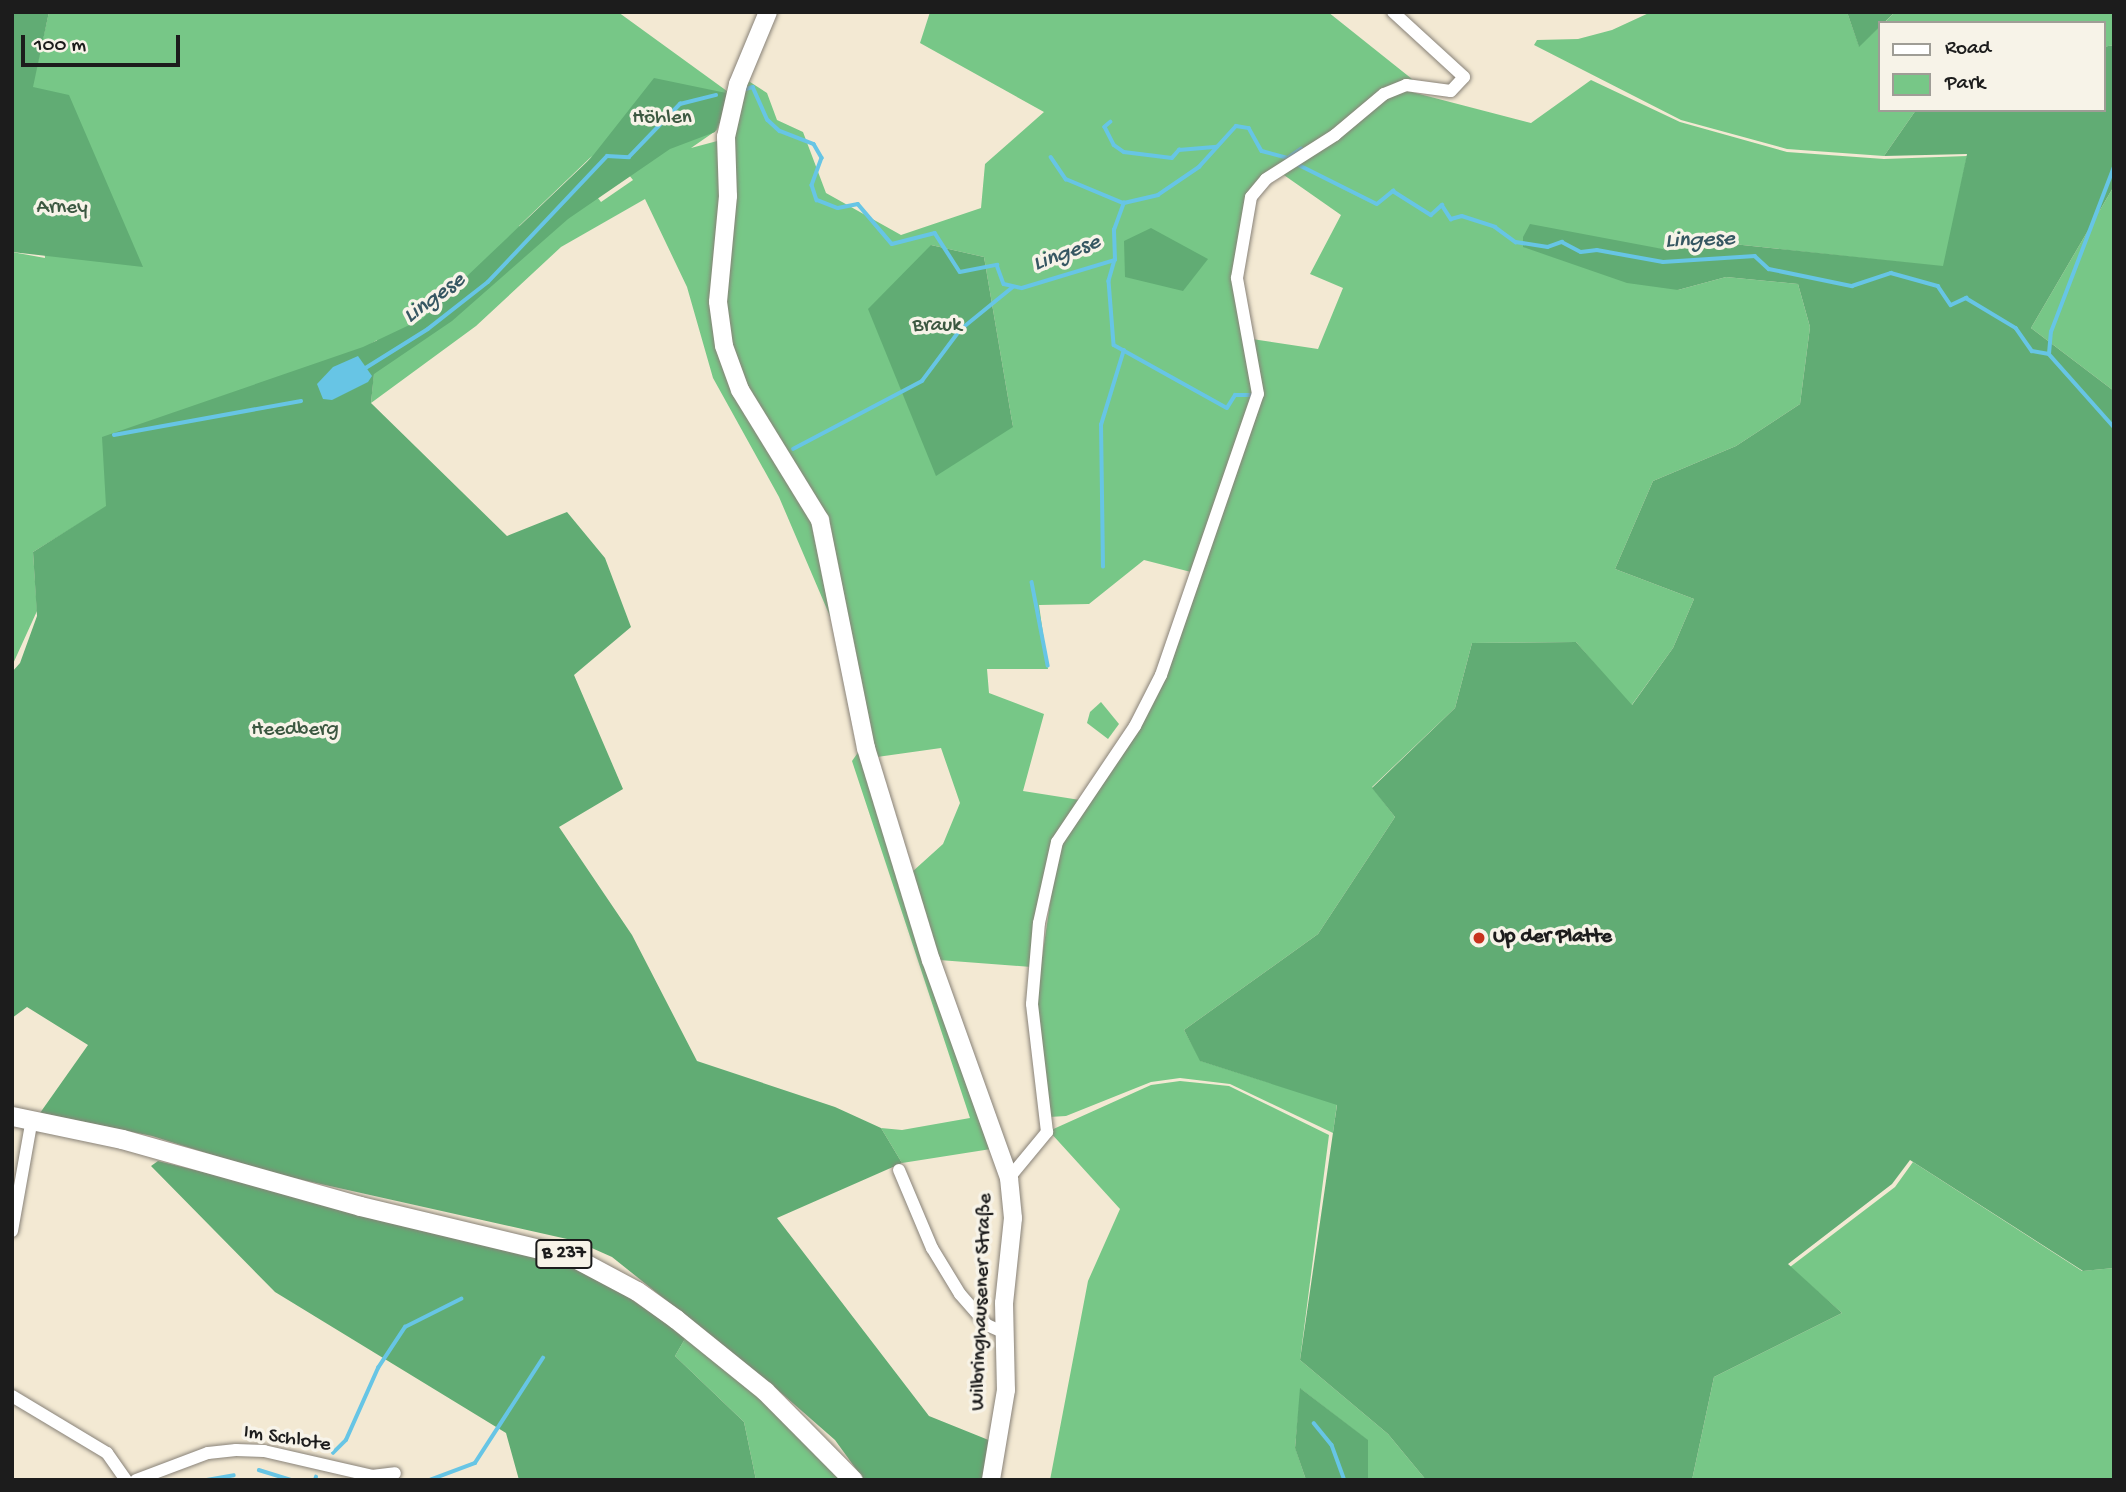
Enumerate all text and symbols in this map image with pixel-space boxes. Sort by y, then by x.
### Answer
scale bar [24,21,184,65]
legend [1878,21,2105,112]
text: 100 m [34,34,86,59]
text: Road [1945,37,1991,62]
text: Park [1945,72,1985,97]
park label: Höhlen [632,106,692,132]
park label: Arney [37,196,87,222]
water label: Lingese [1665,226,1735,256]
water label: Lingese [1030,229,1104,279]
water label: Lingese [399,267,471,331]
park label: Brauk [912,314,962,340]
park label: Heedberg [251,718,339,744]
place label: Up der Platte [1493,925,1612,951]
marker: Up der Platte [1471,930,1487,946]
street label: Wilbringhausener Straße [967,1193,999,1411]
road number: B 237 [534,1238,594,1270]
street label: Im Schlote [242,1421,332,1459]

